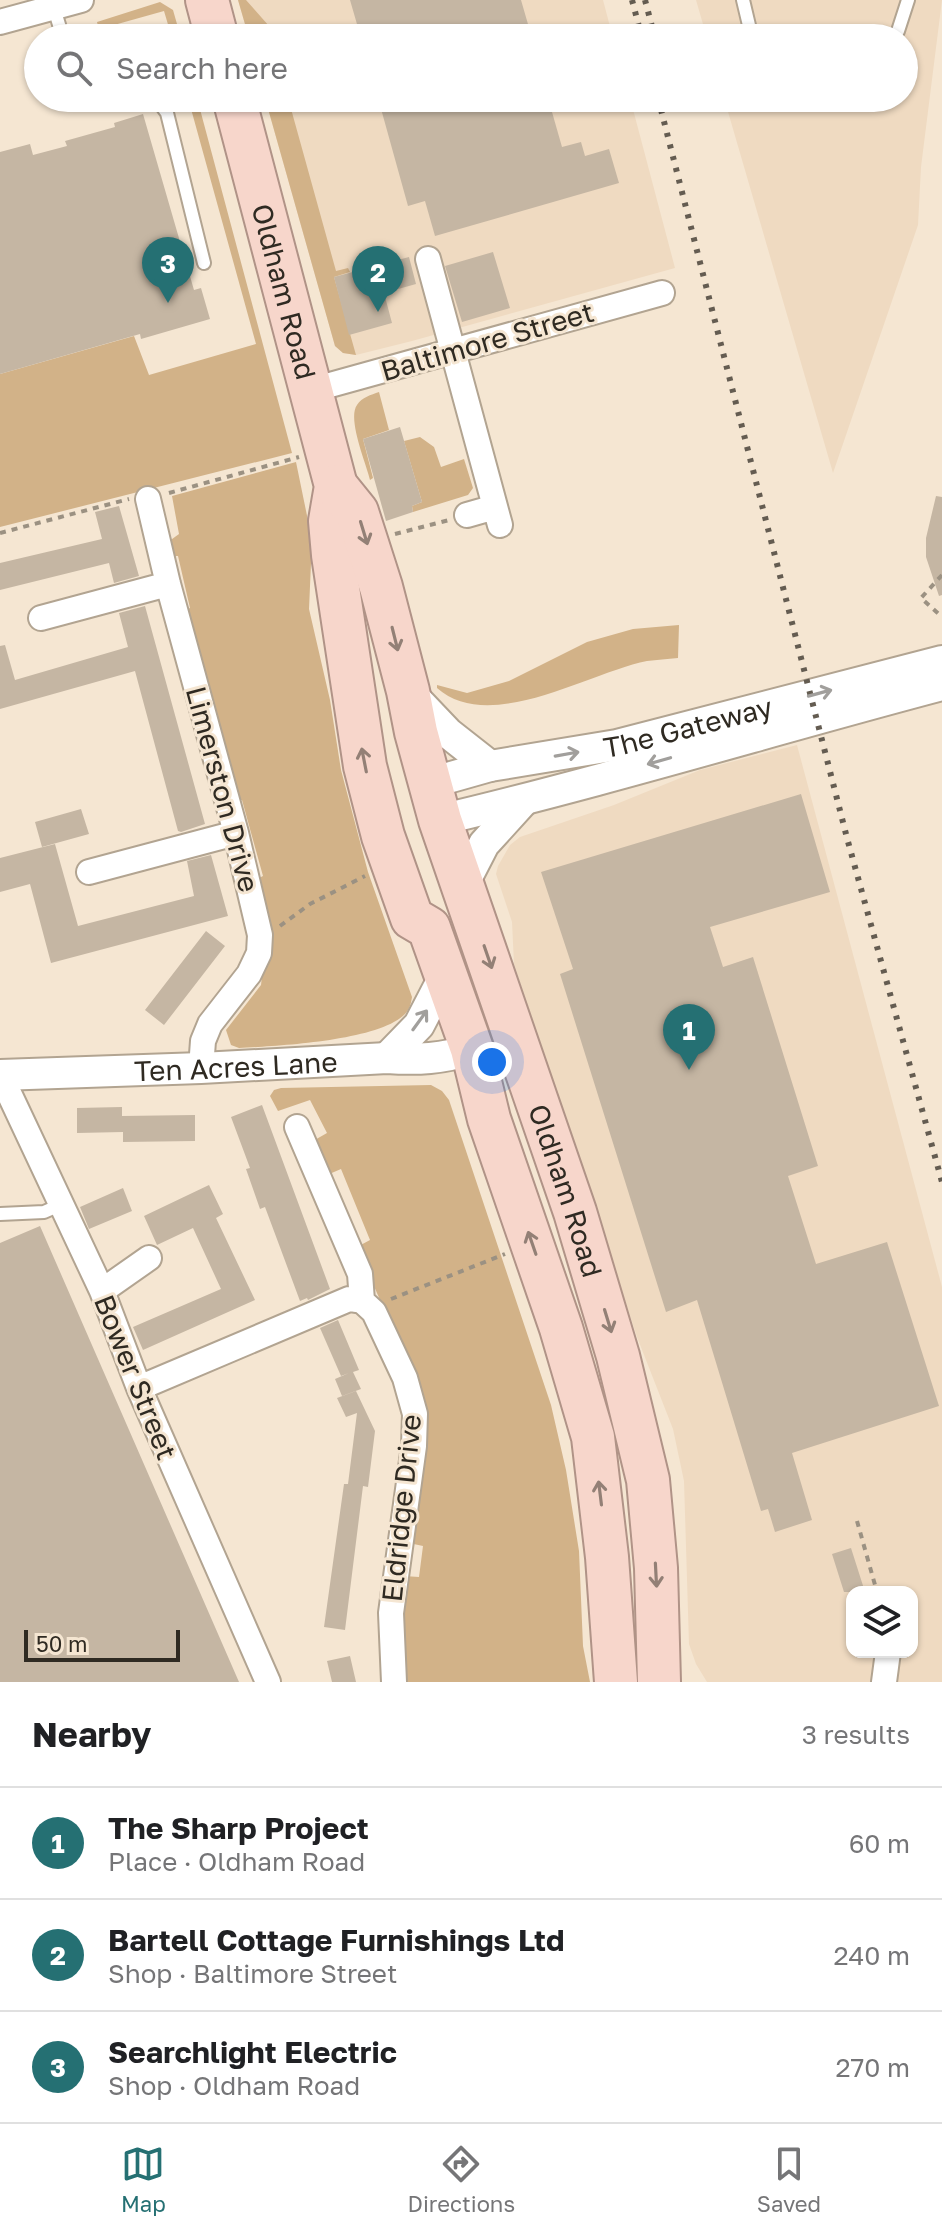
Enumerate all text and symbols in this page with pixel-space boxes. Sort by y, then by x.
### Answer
search box [24,24,918,112]
icon: search [52,46,96,90]
text: Search here [116,50,288,86]
street label: Oldham Road [246,200,324,383]
pin: 3 [142,237,194,303]
pin: 2 [352,246,404,312]
street label: Baltimore Street [377,295,597,387]
one-way arrow [357,520,372,546]
one-way arrow [388,625,403,651]
street label: Limerston Drive [180,682,266,896]
one-way arrow [806,685,832,700]
street label: The Gateway [601,689,776,764]
one-way arrow [554,746,579,761]
one-way arrow [356,748,371,773]
one-way arrow [646,755,672,770]
one-way arrow [482,944,497,969]
pin: 1 [663,1004,715,1070]
one-way arrow [412,1009,428,1031]
your location [472,1042,512,1082]
street label: Ten Acres Lane [134,1044,338,1087]
street label: Oldham Road [523,1100,610,1281]
one-way arrow [523,1230,538,1255]
street label: Bower Street [88,1290,184,1464]
one-way arrow [601,1307,616,1333]
street label: Eldridge Drive [375,1413,427,1603]
one-way arrow [593,1480,608,1507]
one-way arrow [649,1561,664,1588]
map controls [846,1586,918,1658]
button: layers [846,1586,918,1658]
scale bar [24,1626,180,1662]
text: 50 m [36,1630,87,1657]
text: Nearby [32,1714,152,1754]
text: 3 results [802,1719,910,1750]
text: The Sharp Project [108,1810,369,1846]
text: 1 [51,1828,65,1859]
text: 60 m [849,1828,910,1859]
text: Place · Oldham Road [108,1846,365,1877]
text: Bartell Cottage Furnishings Ltd [108,1922,565,1958]
text: 2 [50,1940,66,1971]
text: 240 m [833,1940,910,1971]
text: Shop · Baltimore Street [108,1958,397,1989]
text: Searchlight Electric [108,2034,397,2070]
text: 3 [50,2052,66,2083]
text: 270 m [836,2052,910,2083]
text: Shop · Oldham Road [108,2070,360,2101]
tab: Map [121,2142,166,2217]
tab: Directions [408,2142,515,2217]
tab: Saved [757,2142,821,2217]

